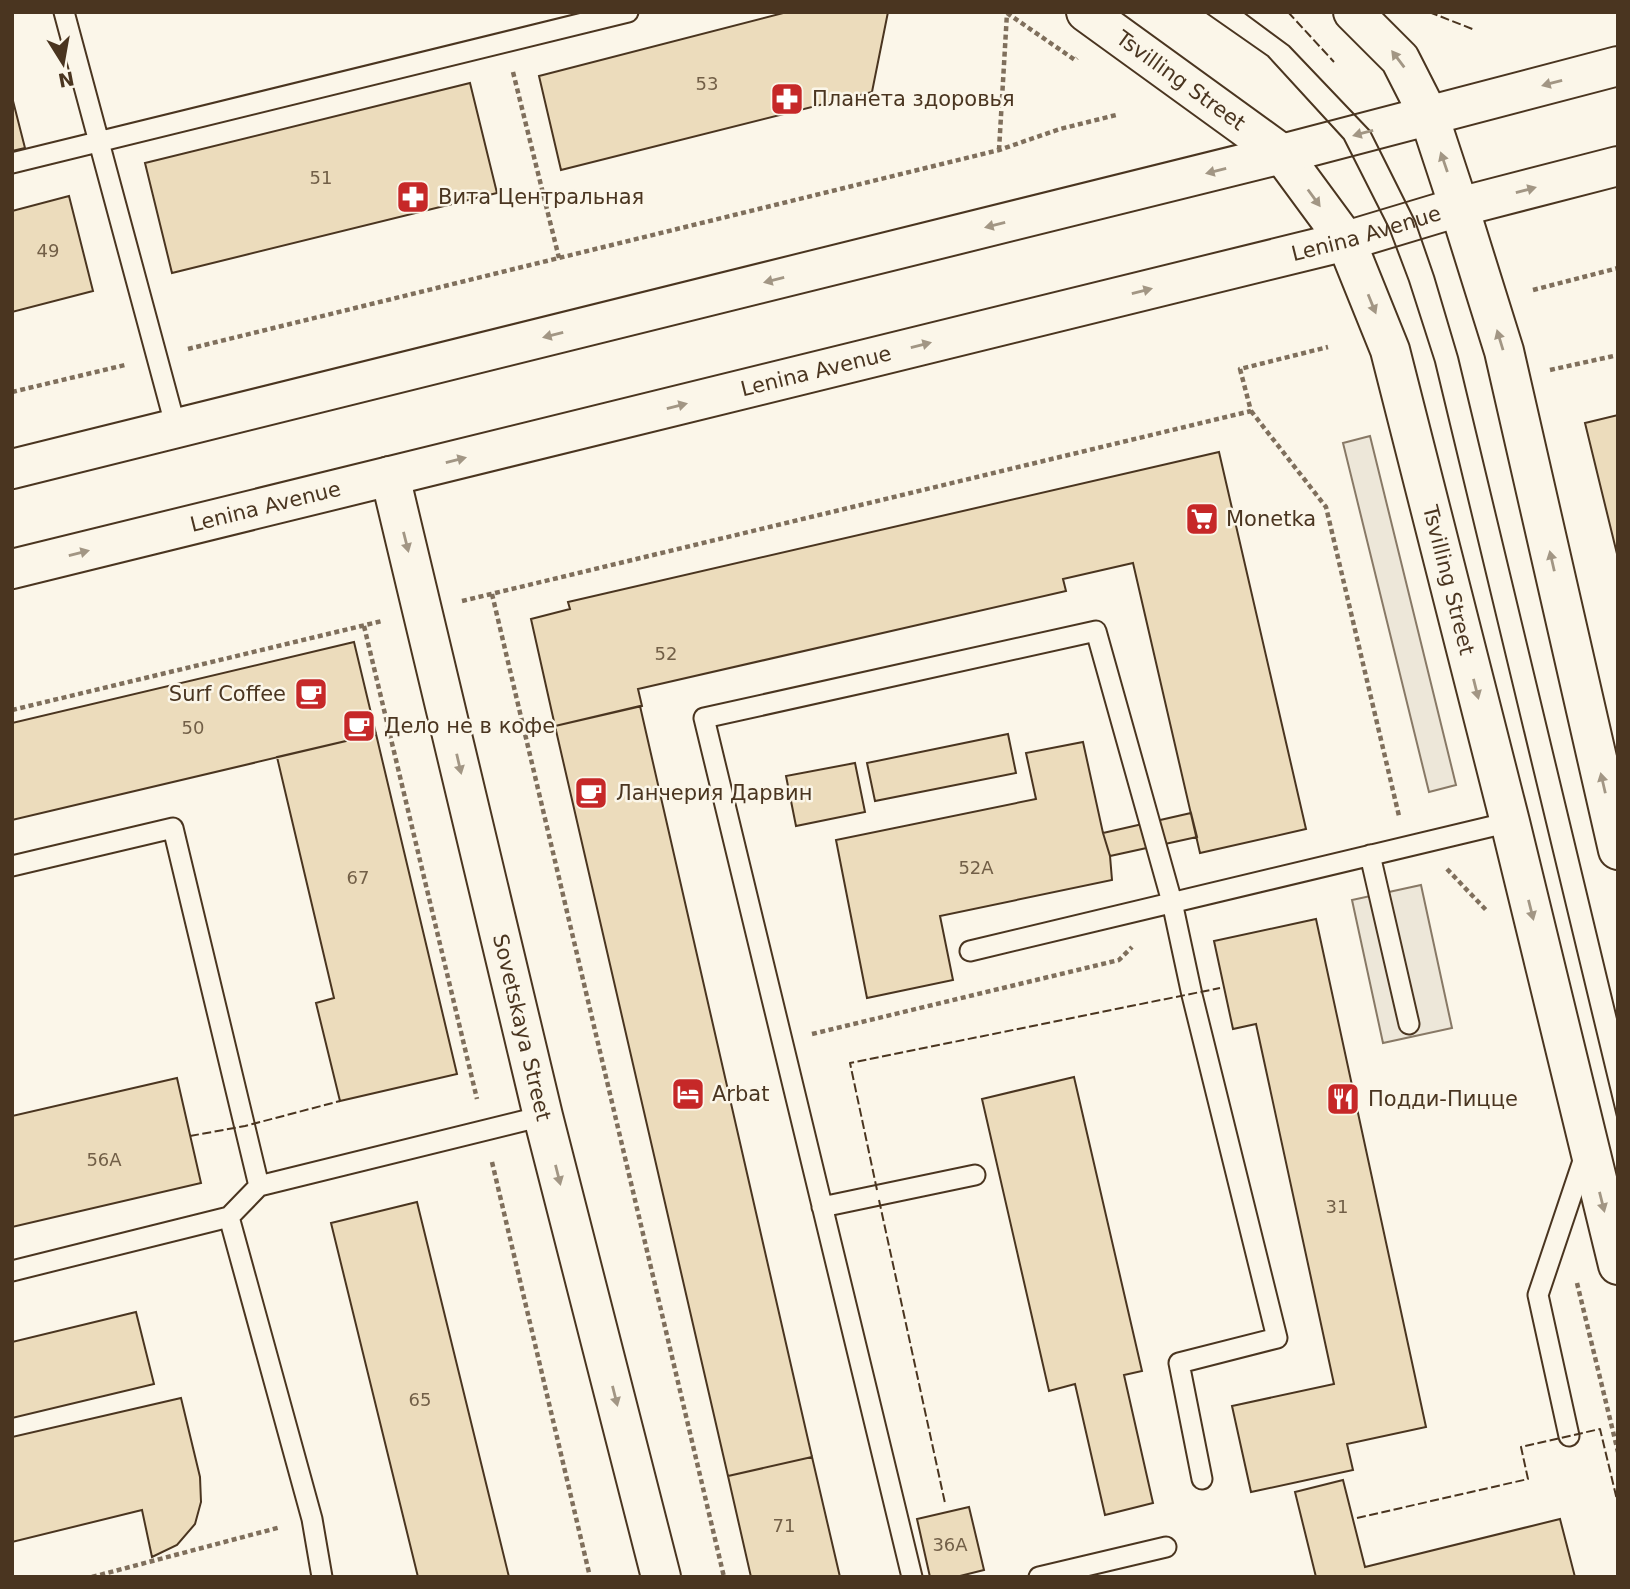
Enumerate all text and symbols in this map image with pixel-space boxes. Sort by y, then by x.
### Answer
street label: Tsvilling Street [1111,25,1250,135]
north arrow [28,28,98,98]
one-way arrow [1390,51,1405,69]
text: N [56,67,76,92]
house number: 53 [696,73,718,94]
one-way arrow [1541,78,1563,89]
pharmacy icon: Планета здоровья [768,80,806,118]
place label: Планета здоровья [812,87,1015,111]
one-way arrow [1352,129,1373,139]
one-way arrow [1438,151,1449,172]
one-way arrow [1205,166,1227,177]
house number: 51 [310,167,332,188]
pharmacy icon: Вита Центральная [394,178,432,216]
one-way arrow [1515,184,1537,195]
place label: Вита Центральная [438,185,644,209]
one-way arrow [1307,189,1321,207]
street label: Lenina Avenue [1289,201,1444,266]
one-way arrow [984,220,1006,231]
house number: 49 [37,240,59,261]
one-way arrow [763,275,785,286]
one-way arrow [1132,285,1154,296]
one-way arrow [1366,294,1377,315]
one-way arrow [1495,329,1505,350]
one-way arrow [542,330,564,341]
one-way arrow [911,340,933,351]
street label: Lenina Avenue [738,341,894,401]
one-way arrow [666,400,688,411]
one-way arrow [445,454,467,465]
street label: Lenina Avenue [188,477,343,537]
supermarket icon: Monetka [1183,500,1221,538]
street label: Tsvilling Street [1418,502,1479,657]
place label: Monetka [1226,507,1316,531]
one-way arrow [400,532,411,554]
one-way arrow [68,547,90,558]
one-way arrow [1547,550,1558,572]
house number: 52 [655,643,677,664]
cafe icon: Surf Coffee [292,675,330,713]
one-way arrow [1471,678,1482,700]
place label: Surf Coffee [169,682,286,706]
cafe icon: Дело не в кофе [340,707,378,745]
place label: Дело не в кофе [384,714,555,738]
house number: 50 [182,717,204,738]
one-way arrow [453,753,464,775]
one-way arrow [1597,772,1608,794]
cafe icon: Ланчерия Дарвин [572,774,610,812]
place label: Ланчерия Дарвин [616,781,812,805]
house number: 52А [958,857,994,878]
house number: 67 [347,867,369,888]
one-way arrow [1526,899,1537,921]
street label: Sovetskaya Street [488,932,556,1123]
hotel icon: Arbat [669,1075,707,1113]
restaurant icon: Подди-Пицце [1324,1080,1362,1118]
place label: Arbat [712,1082,769,1106]
place label: Подди-Пицце [1368,1087,1518,1111]
house number: 56А [86,1149,122,1170]
one-way arrow [553,1165,564,1187]
one-way arrow [1597,1191,1608,1213]
house number: 31 [1326,1196,1348,1217]
one-way arrow [610,1385,621,1407]
house number: 65 [409,1389,431,1410]
house number: 71 [773,1515,795,1536]
house number: 36А [932,1534,968,1555]

